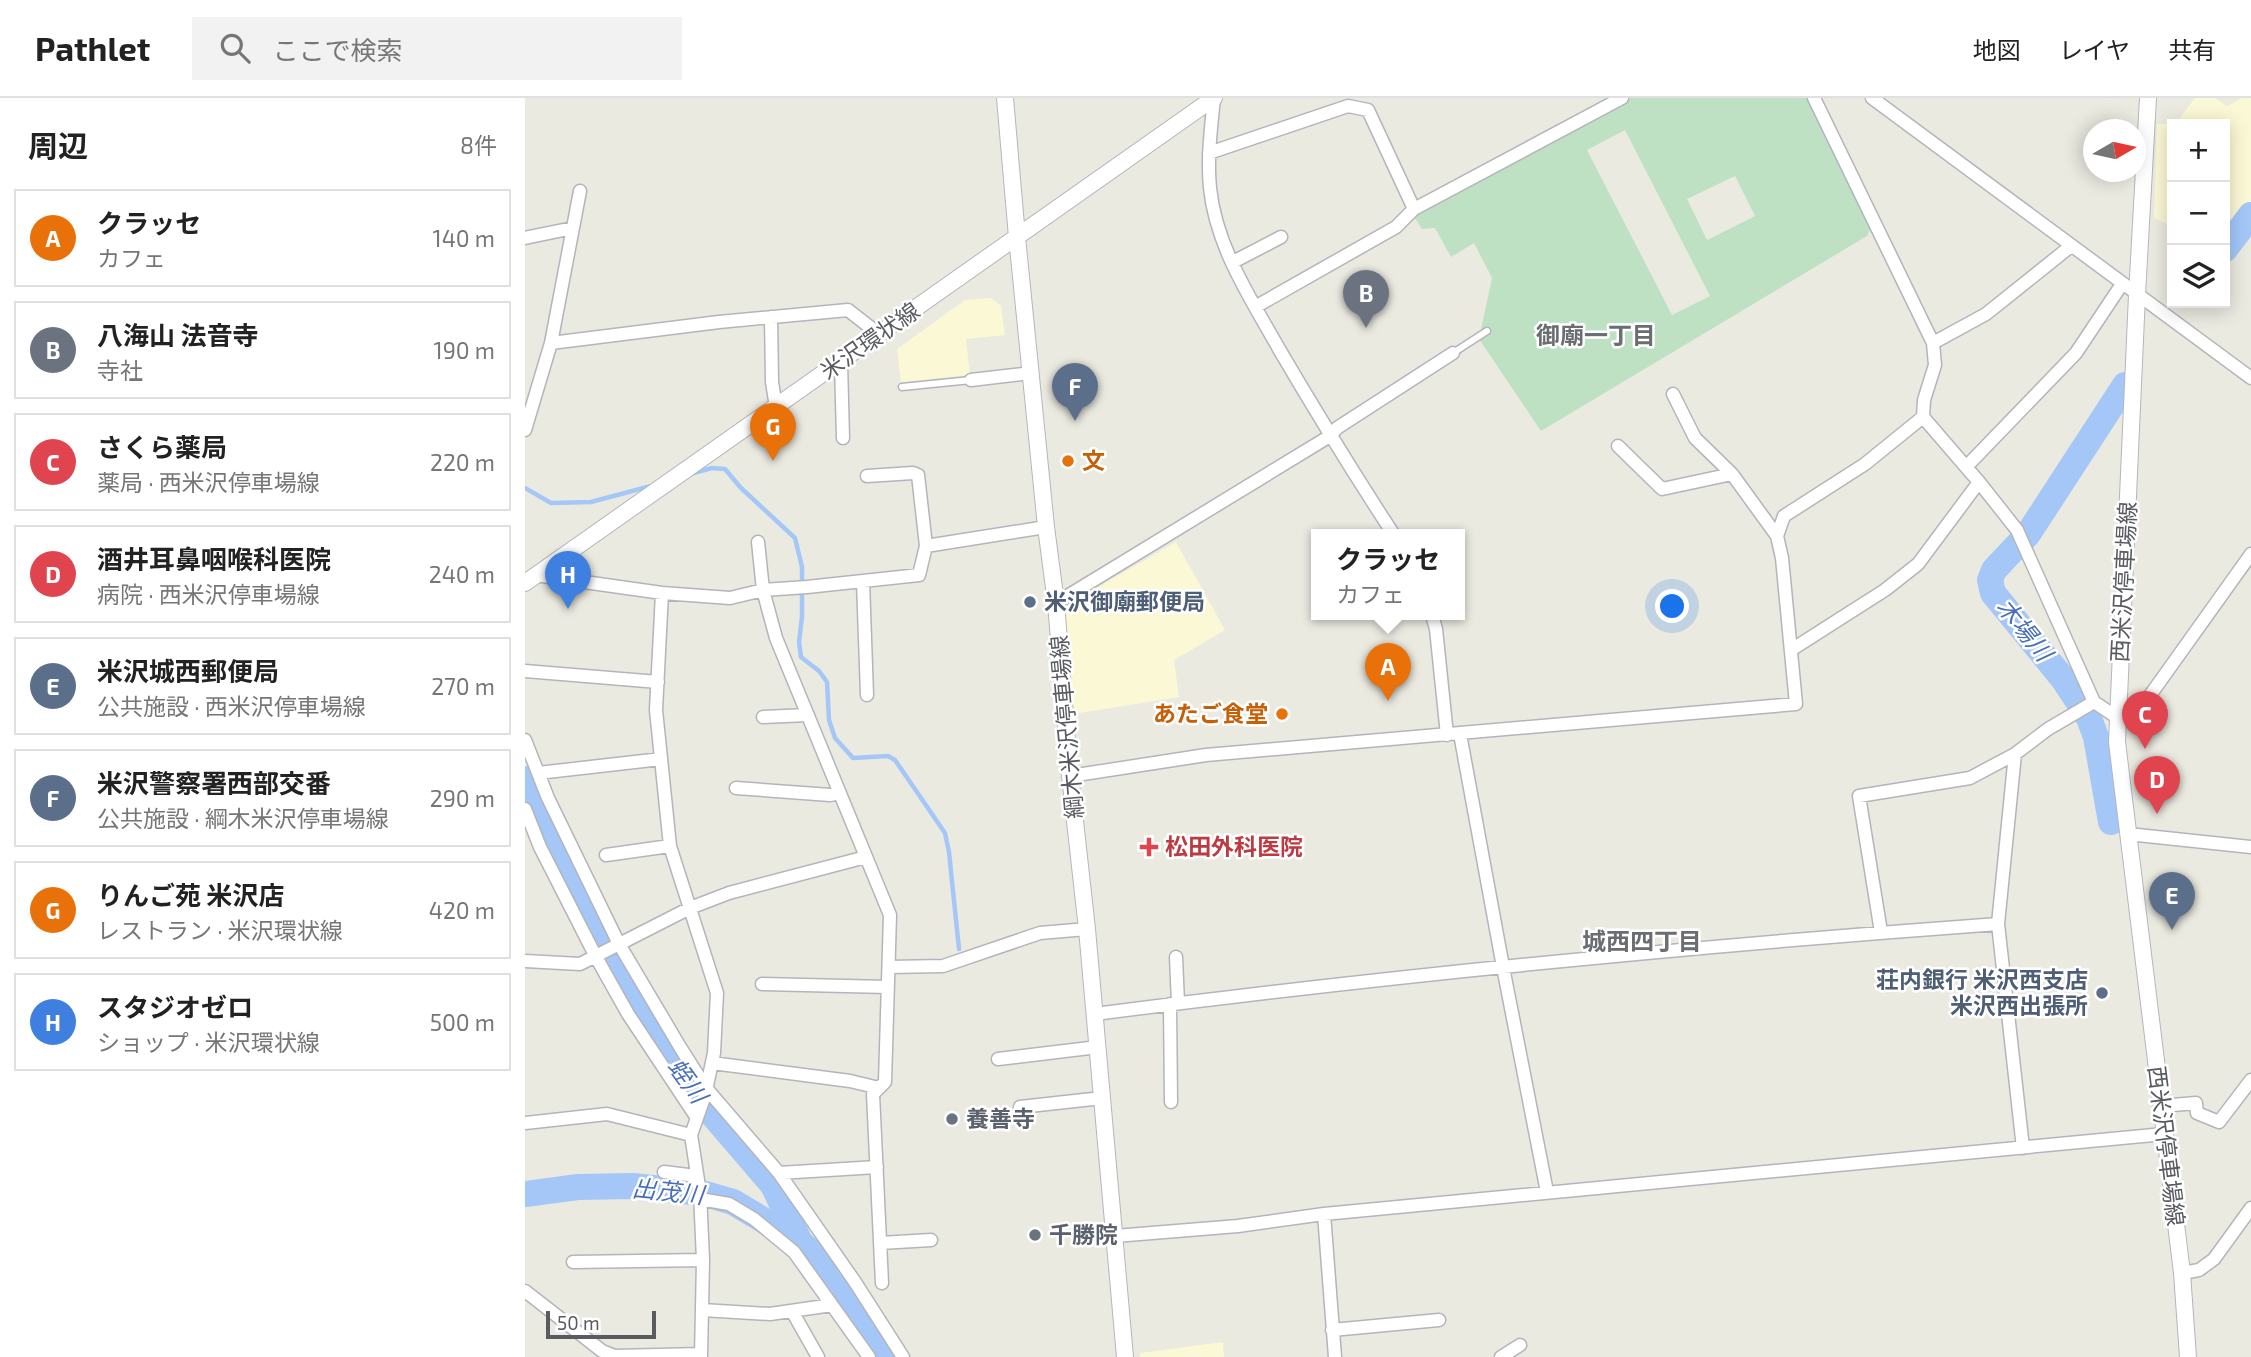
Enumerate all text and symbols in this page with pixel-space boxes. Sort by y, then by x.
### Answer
search box [192,17,682,80]
text: Pathlet [35,28,150,68]
icon: search [216,29,254,67]
text: ここで検索 [272,34,402,65]
text: 地図 [1973,35,2021,64]
text: レイヤ [2059,35,2130,64]
text: 共有 [2168,35,2216,64]
north arrow [2083,119,2146,182]
map controls [2167,119,2230,308]
button: + [2167,119,2230,182]
text: 周辺 [28,127,88,163]
text: 8件 [460,131,497,159]
button: − [2167,182,2230,245]
text: クラッセ [97,207,201,238]
text: A [45,224,61,252]
text: 140 m [433,224,495,252]
text: カフェ [97,244,166,272]
button: layers [2167,245,2230,308]
pin: B [1343,270,1389,328]
street label: 米沢環状線 [814,296,925,385]
text: 八海山 法音寺 [97,319,259,350]
district label: 御廟一丁目 [1536,320,1656,349]
text: B [46,336,60,364]
text: 190 m [434,336,495,364]
text: 寺社 [97,356,143,384]
pin: F [1052,363,1098,421]
pin: G [750,403,796,461]
text: さくら薬局 [97,431,227,462]
place label: 文 [1082,446,1105,474]
text: C [46,448,60,476]
text: 220 m [430,448,495,476]
marker: 文 [1060,453,1076,469]
text: 薬局 · 西米沢停車場線 [97,468,320,496]
street label: 西米沢停車場線 [2105,501,2141,663]
popup [1311,529,1465,620]
text: 酒井耳鼻咽喉科医院 [97,543,331,574]
text: クラッセ [1336,543,1440,574]
pin: H [545,551,591,609]
text: D [45,560,61,588]
text: 240 m [429,560,495,588]
text: 病院 · 西米沢停車場線 [97,580,320,608]
text: カフェ [1336,580,1405,608]
place label: 米沢御廟郵便局 [1044,587,1205,615]
your location [1655,589,1689,623]
water label: 木場川 [1991,592,2061,668]
marker: 米沢御廟郵便局 [1022,594,1038,610]
street label: 綱木米沢停車場線 [1044,634,1088,820]
pin: A [1365,643,1411,701]
text: 米沢城西郵便局 [97,655,279,686]
text: E [46,672,60,700]
text: 270 m [431,672,495,700]
pin: C [2122,691,2168,749]
text: 公共施設 · 西米沢停車場線 [97,692,366,720]
place label: あたご食堂 [1153,699,1268,727]
marker: あたご食堂 [1274,706,1290,722]
pin: D [2134,756,2180,814]
text: 米沢警察署西部交番 [97,767,331,798]
text: F [47,784,59,812]
text: 290 m [430,784,495,812]
text: 公共施設 · 綱木米沢停車場線 [97,804,389,832]
place label: 松田外科医院 [1165,832,1303,860]
marker: 松田外科医院 [1139,837,1159,857]
pin: E [2149,872,2195,930]
text: りんご苑 米沢店 [97,879,285,910]
text: G [46,896,60,924]
text: 420 m [429,896,495,924]
text: レストラン · 米沢環状線 [97,916,343,944]
district label: 城西四丁目 [1582,926,1702,955]
place label: 荘内銀行 米沢西支店 米沢西出張所 [1876,965,2088,1019]
marker: 荘内銀行 米沢西支店 米沢西出張所 [2094,985,2110,1001]
text: スタジオゼロ [97,991,253,1022]
text: H [45,1008,61,1036]
text: 500 m [430,1008,495,1036]
text: ショップ · 米沢環状線 [97,1028,320,1056]
water label: 蛭川 [662,1052,716,1110]
street label: 西米沢停車場線 [2143,1064,2191,1227]
place label: 養善寺 [966,1104,1035,1132]
marker: 養善寺 [944,1111,960,1127]
water label: 出茂川 [631,1172,708,1209]
place label: 千勝院 [1049,1220,1118,1248]
marker: 千勝院 [1027,1227,1043,1243]
scale bar [546,1308,656,1340]
text: 50 m [557,1311,600,1334]

